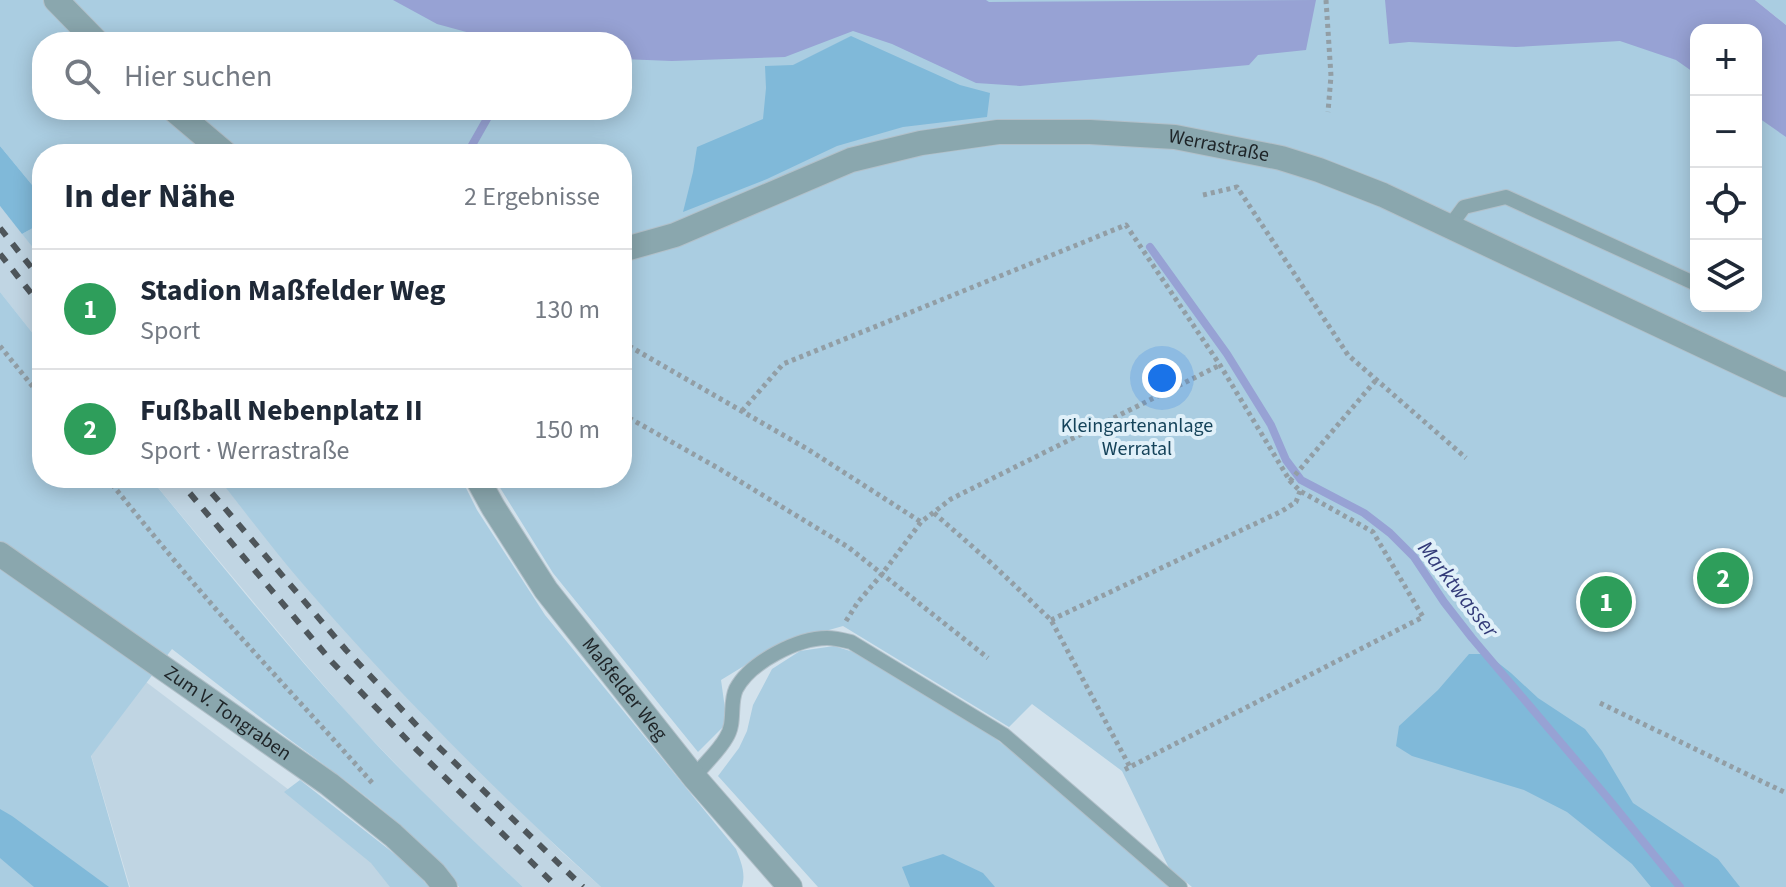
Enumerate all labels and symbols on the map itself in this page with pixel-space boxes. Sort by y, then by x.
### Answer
street label: Werrastraße [1166,122,1272,169]
your location [1142,358,1182,398]
park label: Kleingartenanlage Werratal [1061,412,1213,463]
water label: Marktwasser [1410,534,1507,645]
pin: 2 [1697,548,1749,608]
pin: 1 [1580,572,1632,632]
street label: Maßfelder Weg [575,632,674,747]
street label: Zum V. Tongraben [159,659,297,768]

